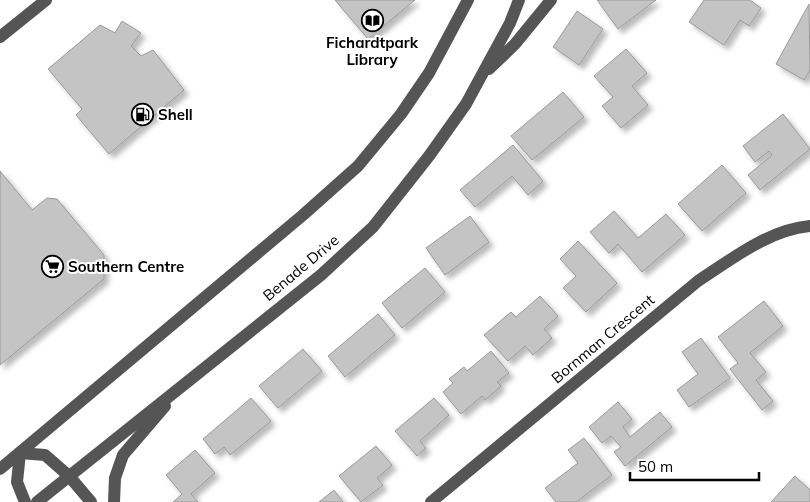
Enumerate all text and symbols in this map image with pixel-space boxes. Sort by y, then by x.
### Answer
library icon: Fichardtpark Library [360,8,384,32]
place label: Fichardtpark Library [326,33,419,69]
fuel station icon: Shell [130,103,154,127]
place label: Shell [158,105,193,124]
street label: Benade Drive [259,230,343,305]
supermarket icon: Southern Centre [40,255,64,279]
place label: Southern Centre [68,257,184,276]
street label: Bornman Crescent [547,290,658,387]
scale bar [630,450,759,482]
text: 50 m [638,457,673,476]

